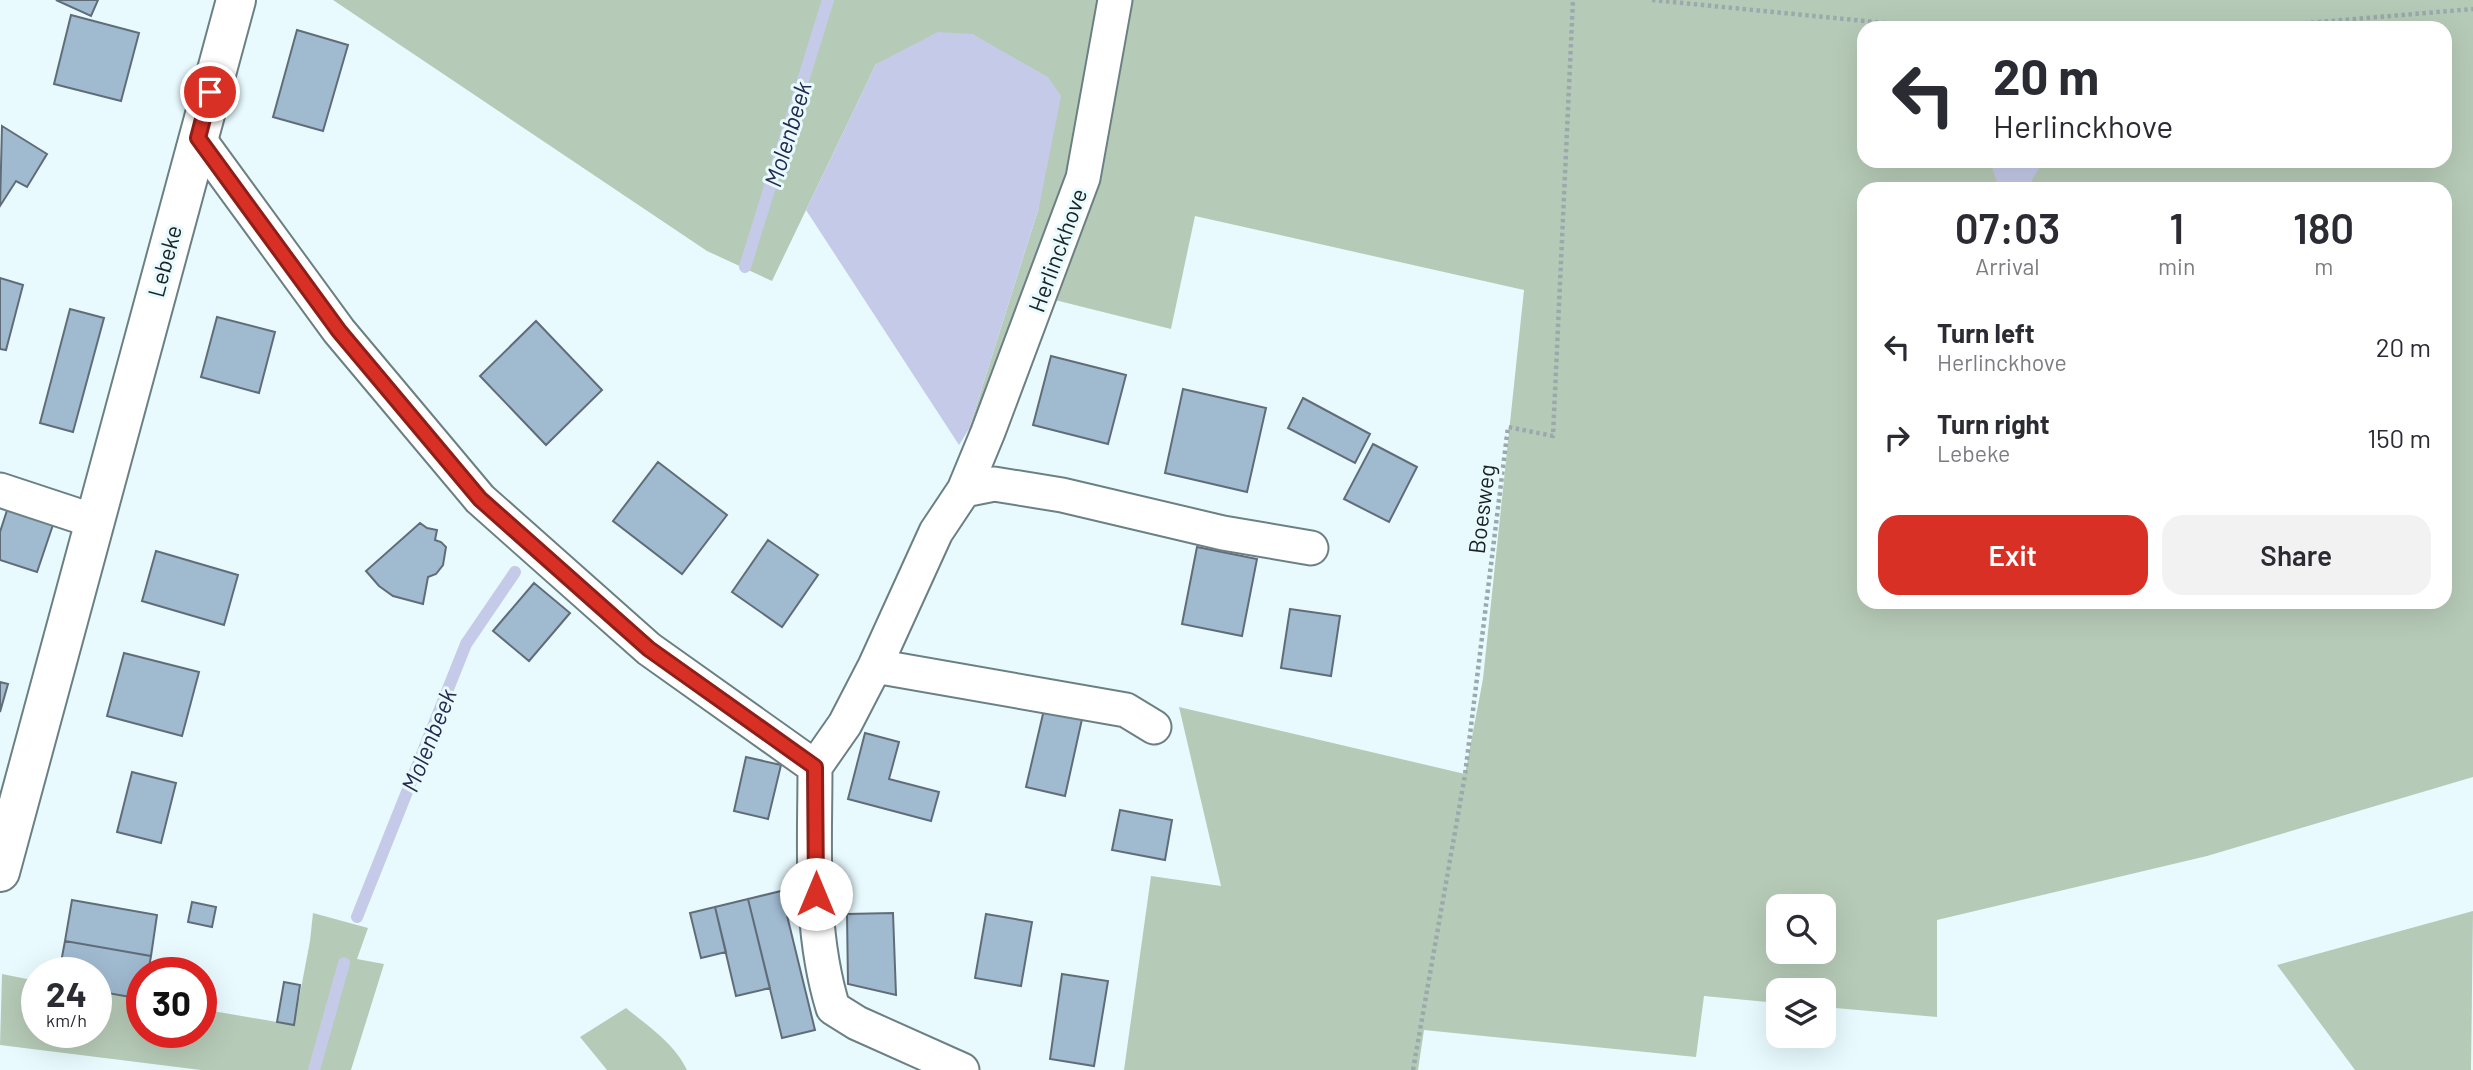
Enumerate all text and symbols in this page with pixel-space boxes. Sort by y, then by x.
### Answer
text: 20 m [1993,46,2099,105]
icon: left [1878,49,1969,140]
pin [180,62,240,122]
icon: arrive [191,73,229,111]
water label: Molenbeek [757,77,817,190]
text: Herlinckhove [1993,106,2173,144]
street label: Herlinckhove [1022,184,1092,316]
text: 07:03 [1955,202,2060,252]
text: 1 [2169,202,2184,252]
text: 180 [2293,202,2354,252]
street label: Lebeke [141,222,187,300]
text: Arrival [1975,252,2040,280]
text: min [2158,252,2195,280]
text: m [2314,252,2333,280]
text: Turn left [1937,317,2035,348]
icon: left [1878,328,1916,366]
text: 20 m [2376,331,2431,362]
text: Herlinckhove [1937,348,2067,376]
text: Turn right [1937,408,2050,439]
icon: right [1878,419,1916,457]
text: 150 m [2367,422,2431,453]
text: Lebeke [1937,439,2010,467]
street label: Boesweg [1462,463,1500,555]
button: Exit [1878,515,2148,595]
button: Share [2162,515,2431,595]
water label: Molenbeek [394,684,462,796]
position arrow [779,857,853,931]
map controls [1766,894,1836,1048]
button: search [1766,894,1836,964]
speed limit sign: 30 [126,957,217,1048]
text: 24 [46,972,87,1014]
button: layers [1766,978,1836,1048]
text: km/h [46,1009,87,1031]

